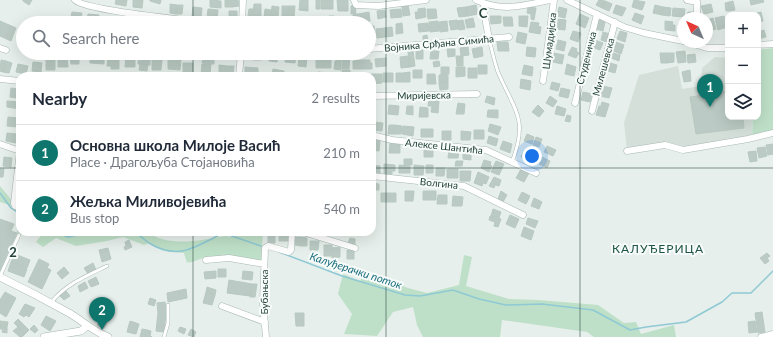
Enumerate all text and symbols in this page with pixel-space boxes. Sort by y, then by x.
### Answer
text: C [479,5,488,21]
street label: Шумадијска [540,12,558,70]
north arrow [677,12,713,48]
map controls [725,12,761,120]
button: + [725,12,761,48]
search box [16,16,376,60]
icon: search [30,27,52,49]
text: Search here [62,29,139,47]
street label: Студеничка [574,30,598,86]
street label: Војника Срђана Симића [384,32,494,54]
street label: Милешевска [590,37,616,97]
button: − [725,48,761,84]
pin: 1 [697,74,723,107]
button: layers [725,84,761,120]
text: Nearby [32,88,87,109]
street label: Миријевска [397,89,451,101]
text: 2 results [312,90,360,106]
text: Основна школа Милоје Васић [70,136,280,154]
street label: Алексе Шантића [405,136,483,156]
text: 1 [41,145,49,161]
text: 210 m [323,145,360,161]
your location [522,146,542,166]
text: Place · Драгољуба Стојановића [70,154,255,170]
street label: Волгина [419,175,459,191]
text: Жељка Миливојевића [70,192,226,210]
text: 2 [41,201,49,217]
text: 540 m [323,201,360,217]
text: Bus stop [70,210,119,226]
district label: КАЛУЂЕРИЦА [612,241,704,256]
text: 2 [9,244,17,260]
water label: Калуђерачки поток [308,249,404,291]
street label: Бубањска [258,269,270,315]
pin: 2 [89,297,115,330]

